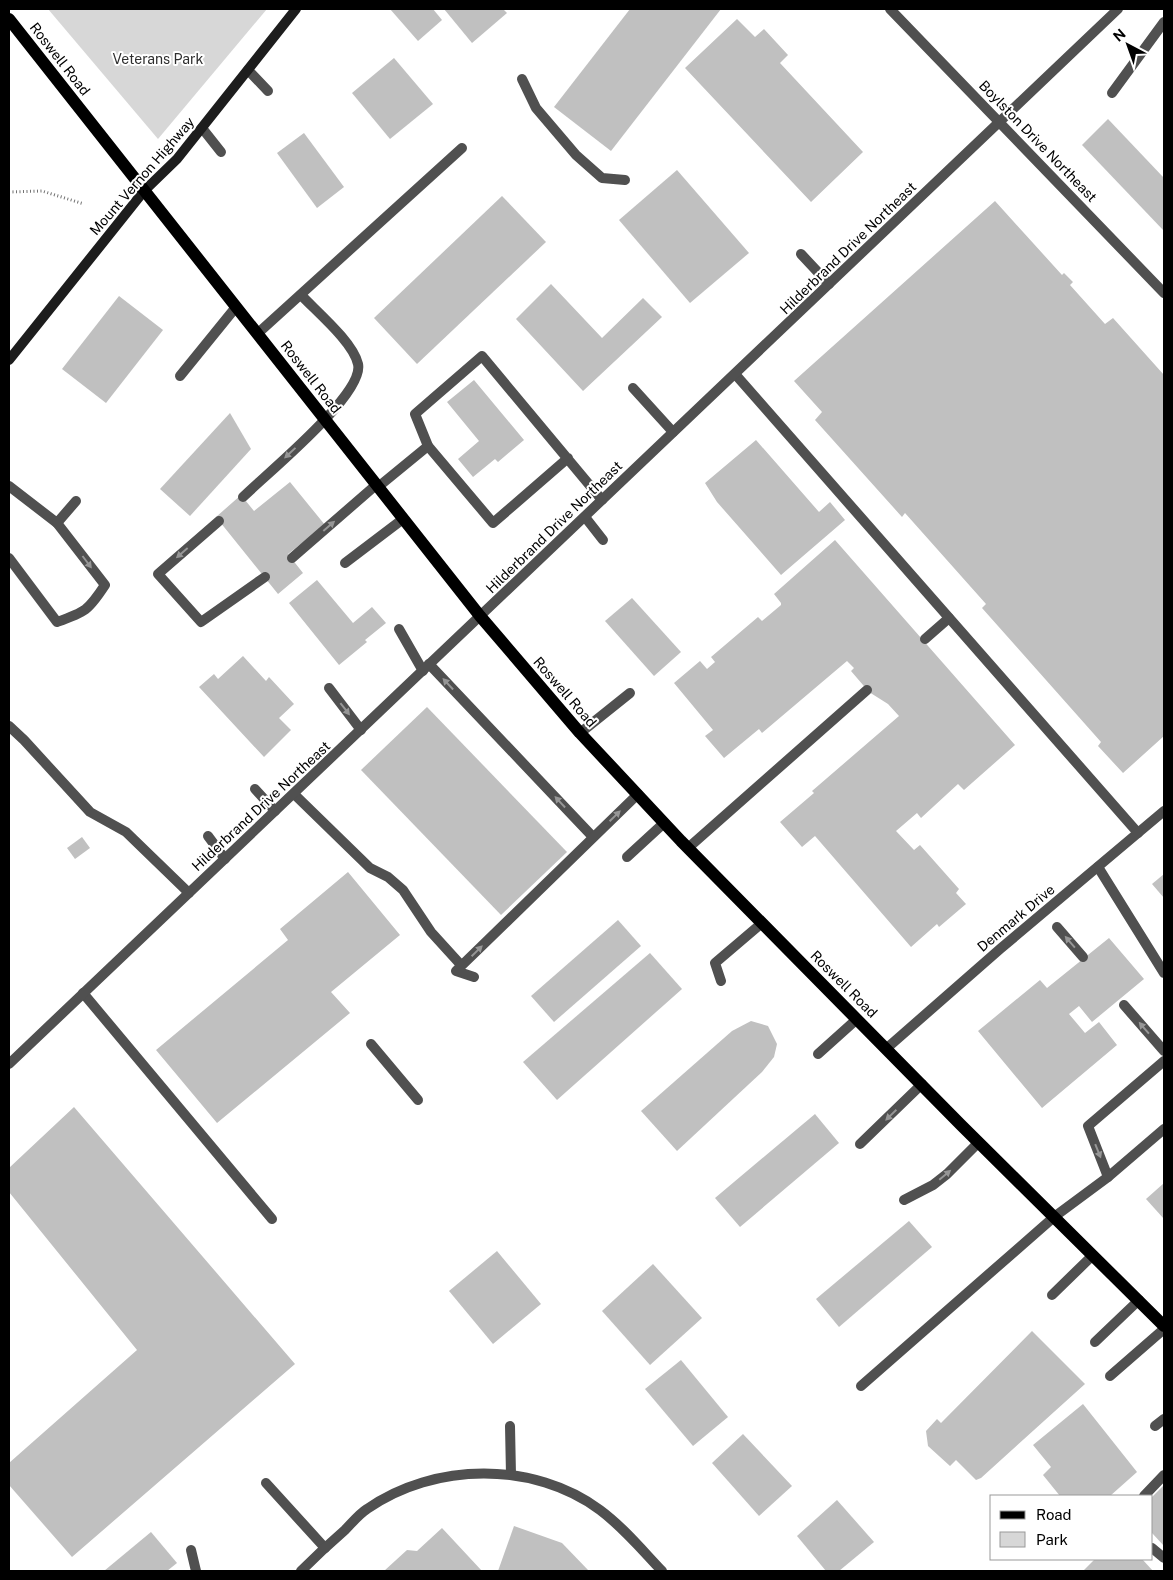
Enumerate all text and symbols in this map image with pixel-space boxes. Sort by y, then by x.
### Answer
street label: Roswell Road [27,20,93,98]
north arrow [1103,20,1153,70]
text: N [1110,26,1129,45]
park label: Veterans Park [113,51,204,67]
street label: Boylston Drive Northeast [976,77,1100,205]
street label: Mount Vernon Highway [86,113,198,238]
street label: Hilderbrand Drive Northeast [777,179,919,317]
street label: Roswell Road [278,338,344,416]
one-way arrow [284,447,296,459]
street label: Hilderbrand Drive Northeast [483,458,625,596]
one-way arrow [322,521,335,532]
one-way arrow [177,547,189,559]
one-way arrow [81,555,92,568]
street label: Roswell Road [530,654,600,730]
one-way arrow [442,679,454,691]
one-way arrow [340,702,350,716]
street label: Hilderbrand Drive Northeast [189,738,333,874]
one-way arrow [554,796,566,808]
one-way arrow [609,810,621,822]
street label: Denmark Drive [974,881,1058,955]
one-way arrow [1064,937,1076,949]
one-way arrow [470,945,482,957]
street label: Roswell Road [807,947,881,1021]
one-way arrow [1139,1022,1150,1034]
one-way arrow [885,1109,897,1121]
one-way arrow [1095,1144,1102,1159]
one-way arrow [938,1170,951,1181]
legend [990,1495,1153,1560]
text: Road [1036,1506,1072,1523]
text: Park [1036,1531,1068,1548]

